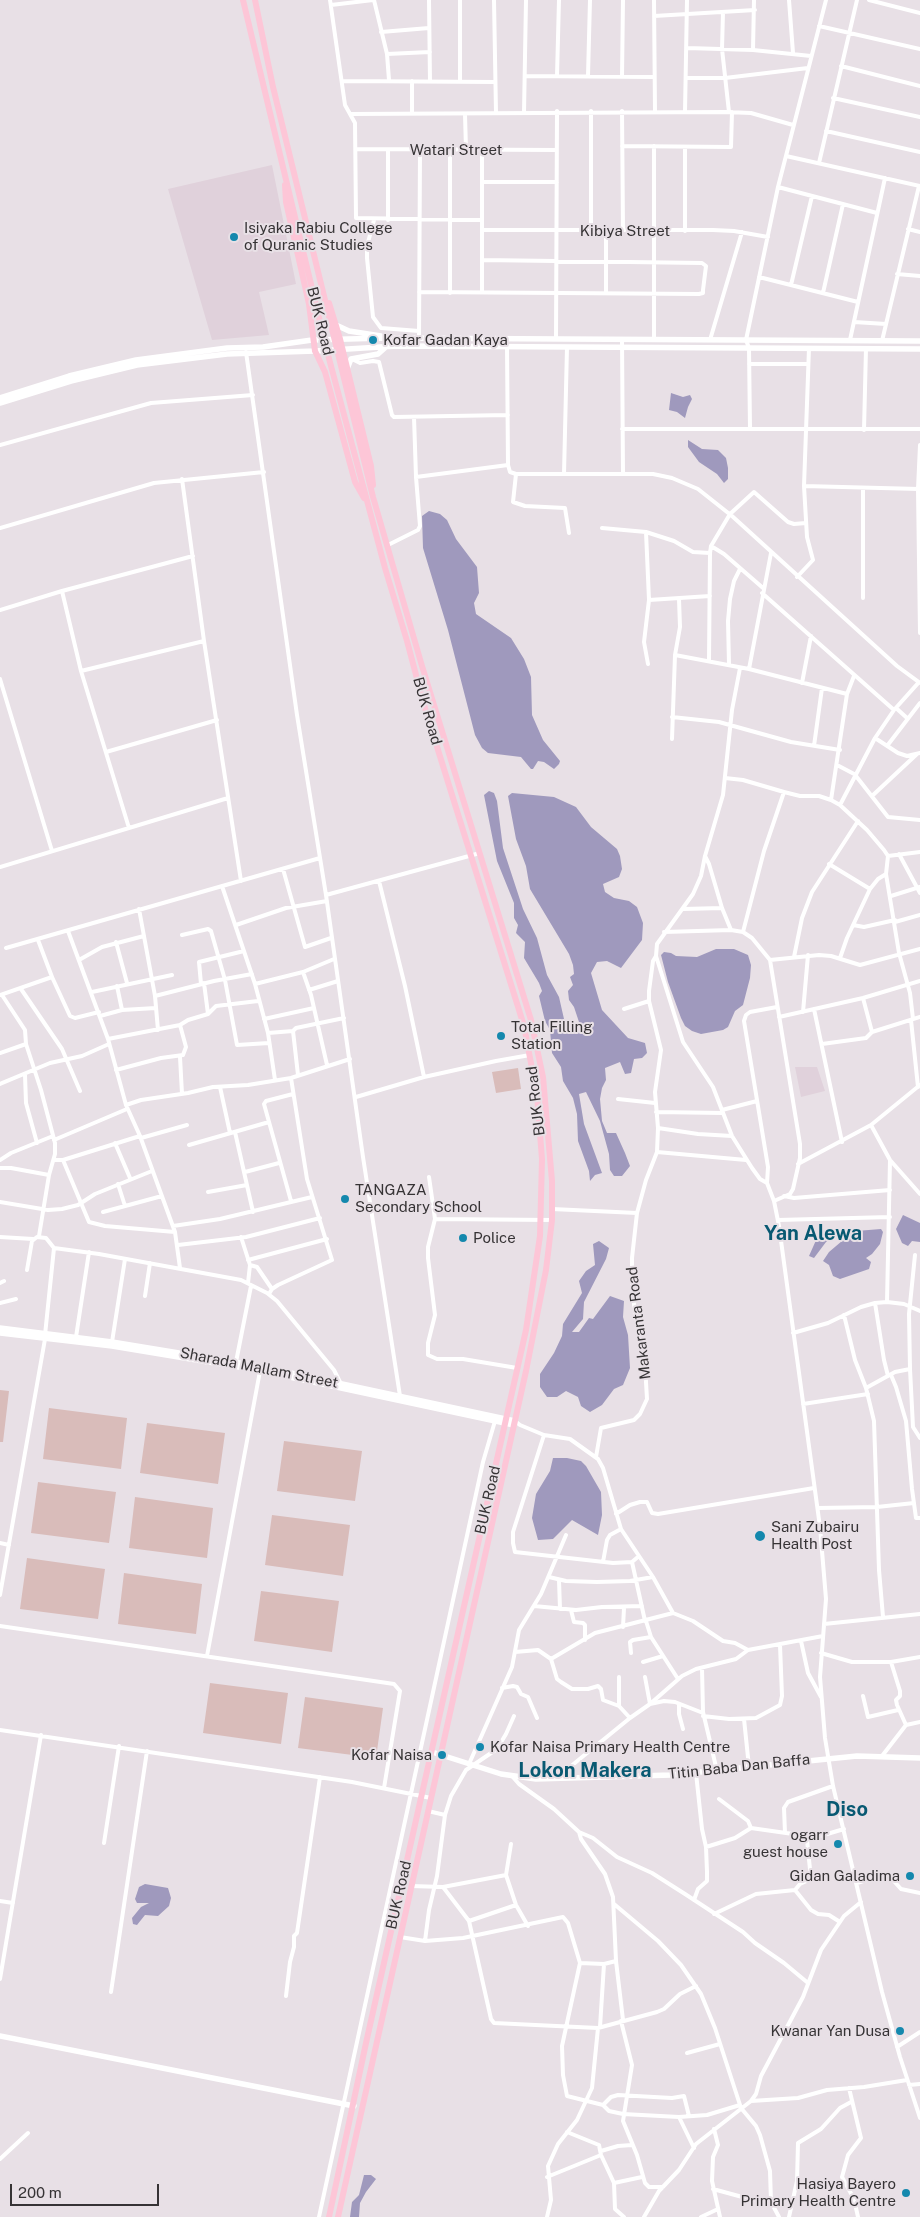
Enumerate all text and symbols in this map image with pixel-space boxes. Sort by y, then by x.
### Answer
street label: Watari Street [410,141,502,159]
place label: Isiyaka Rabiu College of Quranic Studies [244,219,392,254]
street label: Kibiya Street [580,222,670,240]
marker: Isiyaka Rabiu College of Quranic Studies [228,231,240,243]
street label: BUK Road [303,285,337,357]
place label: Kofar Gadan Kaya [383,331,508,349]
marker: Kofar Gadan Kaya [367,334,379,346]
street label: BUK Road [409,675,445,747]
place label: Total Filling Station [511,1018,593,1053]
marker: Total Filling Station [495,1030,507,1042]
street label: BUK Road [523,1065,549,1137]
place label: TANGAZA Secondary School [355,1181,482,1216]
marker: TANGAZA Secondary School [339,1193,351,1205]
district label: Yan Alewa [764,1222,862,1246]
place label: Police [473,1229,516,1247]
marker: Police [457,1232,469,1244]
street label: Makaranta Road [623,1266,655,1380]
street label: Sharada Mallam Street [178,1344,340,1392]
street label: BUK Road [471,1464,505,1536]
place label: Sani Zubairu Health Post [771,1518,859,1553]
marker: Sani Zubairu Health Post [753,1529,767,1543]
place label: Kofar Naisa Primary Health Centre [490,1738,730,1756]
marker: Kofar Naisa Primary Health Centre [474,1741,486,1753]
place label: Kofar Naisa [351,1746,432,1764]
marker: Kofar Naisa [436,1749,448,1761]
street label: Titin Baba Dan Baffa [667,1751,811,1783]
district label: Lokon Makera [518,1759,652,1783]
district label: Diso [826,1798,868,1822]
place label: ogarr guest house [743,1826,828,1861]
marker: ogarr guest house [832,1838,844,1850]
street label: BUK Road [382,1859,416,1931]
place label: Gidan Galadima [790,1867,900,1885]
marker: Gidan Galadima [904,1870,916,1882]
place label: Kwanar Yan Dusa [770,2022,890,2040]
marker: Kwanar Yan Dusa [894,2025,906,2037]
scale bar [12,2174,161,2206]
place label: Hasiya Bayero Primary Health Centre [740,2175,896,2210]
text: 200 m [18,2184,62,2201]
marker: Hasiya Bayero Primary Health Centre [900,2187,912,2199]

